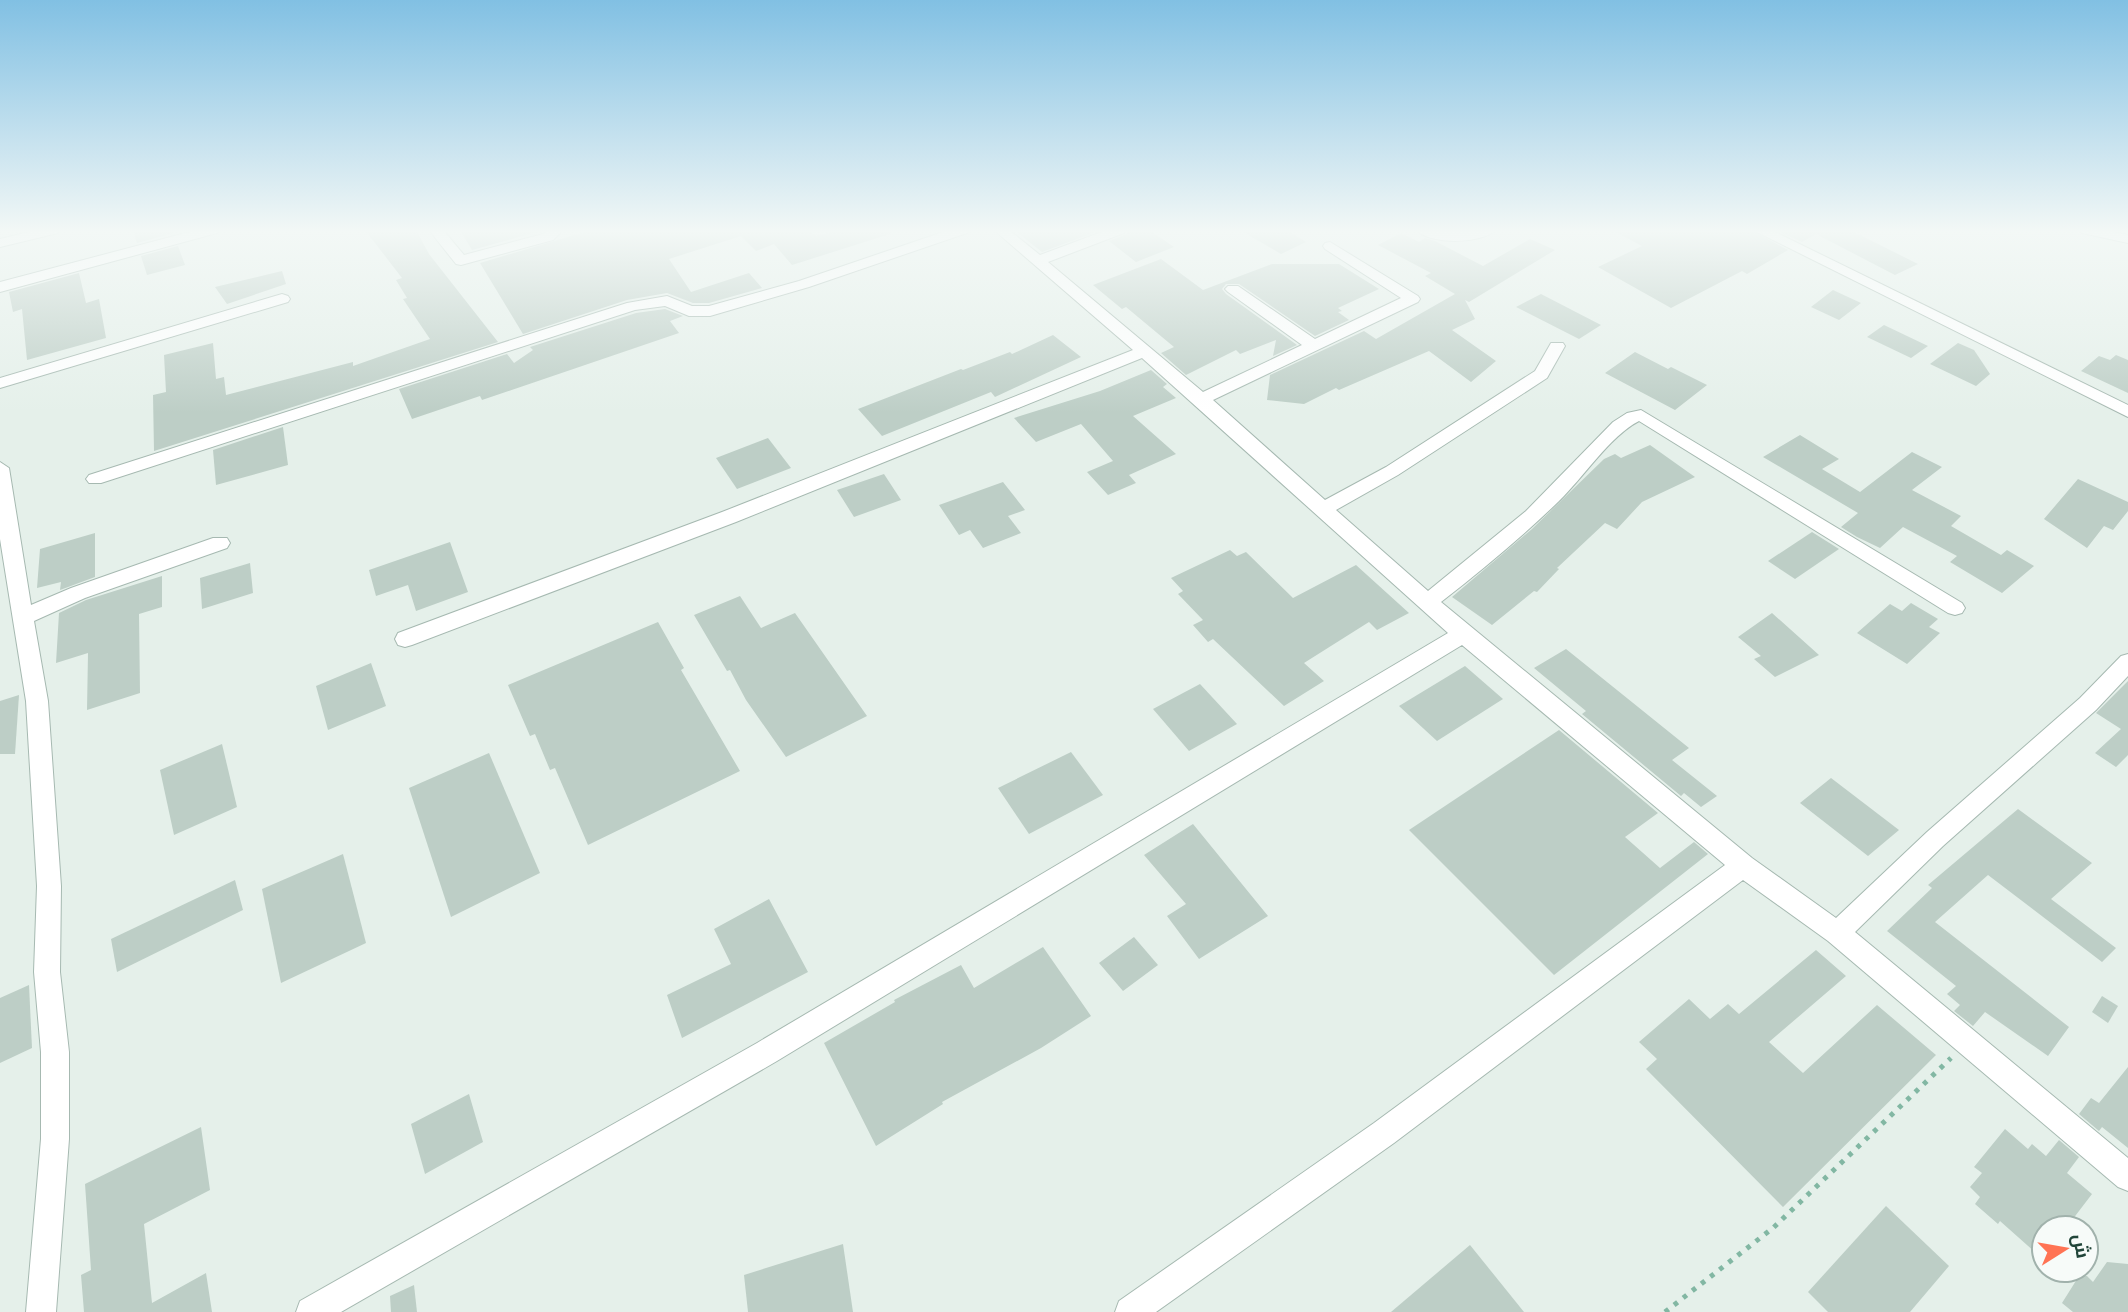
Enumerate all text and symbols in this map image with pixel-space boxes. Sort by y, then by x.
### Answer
north arrow [2030,1214,2100,1284]
text: ش [2068,1232,2095,1260]

